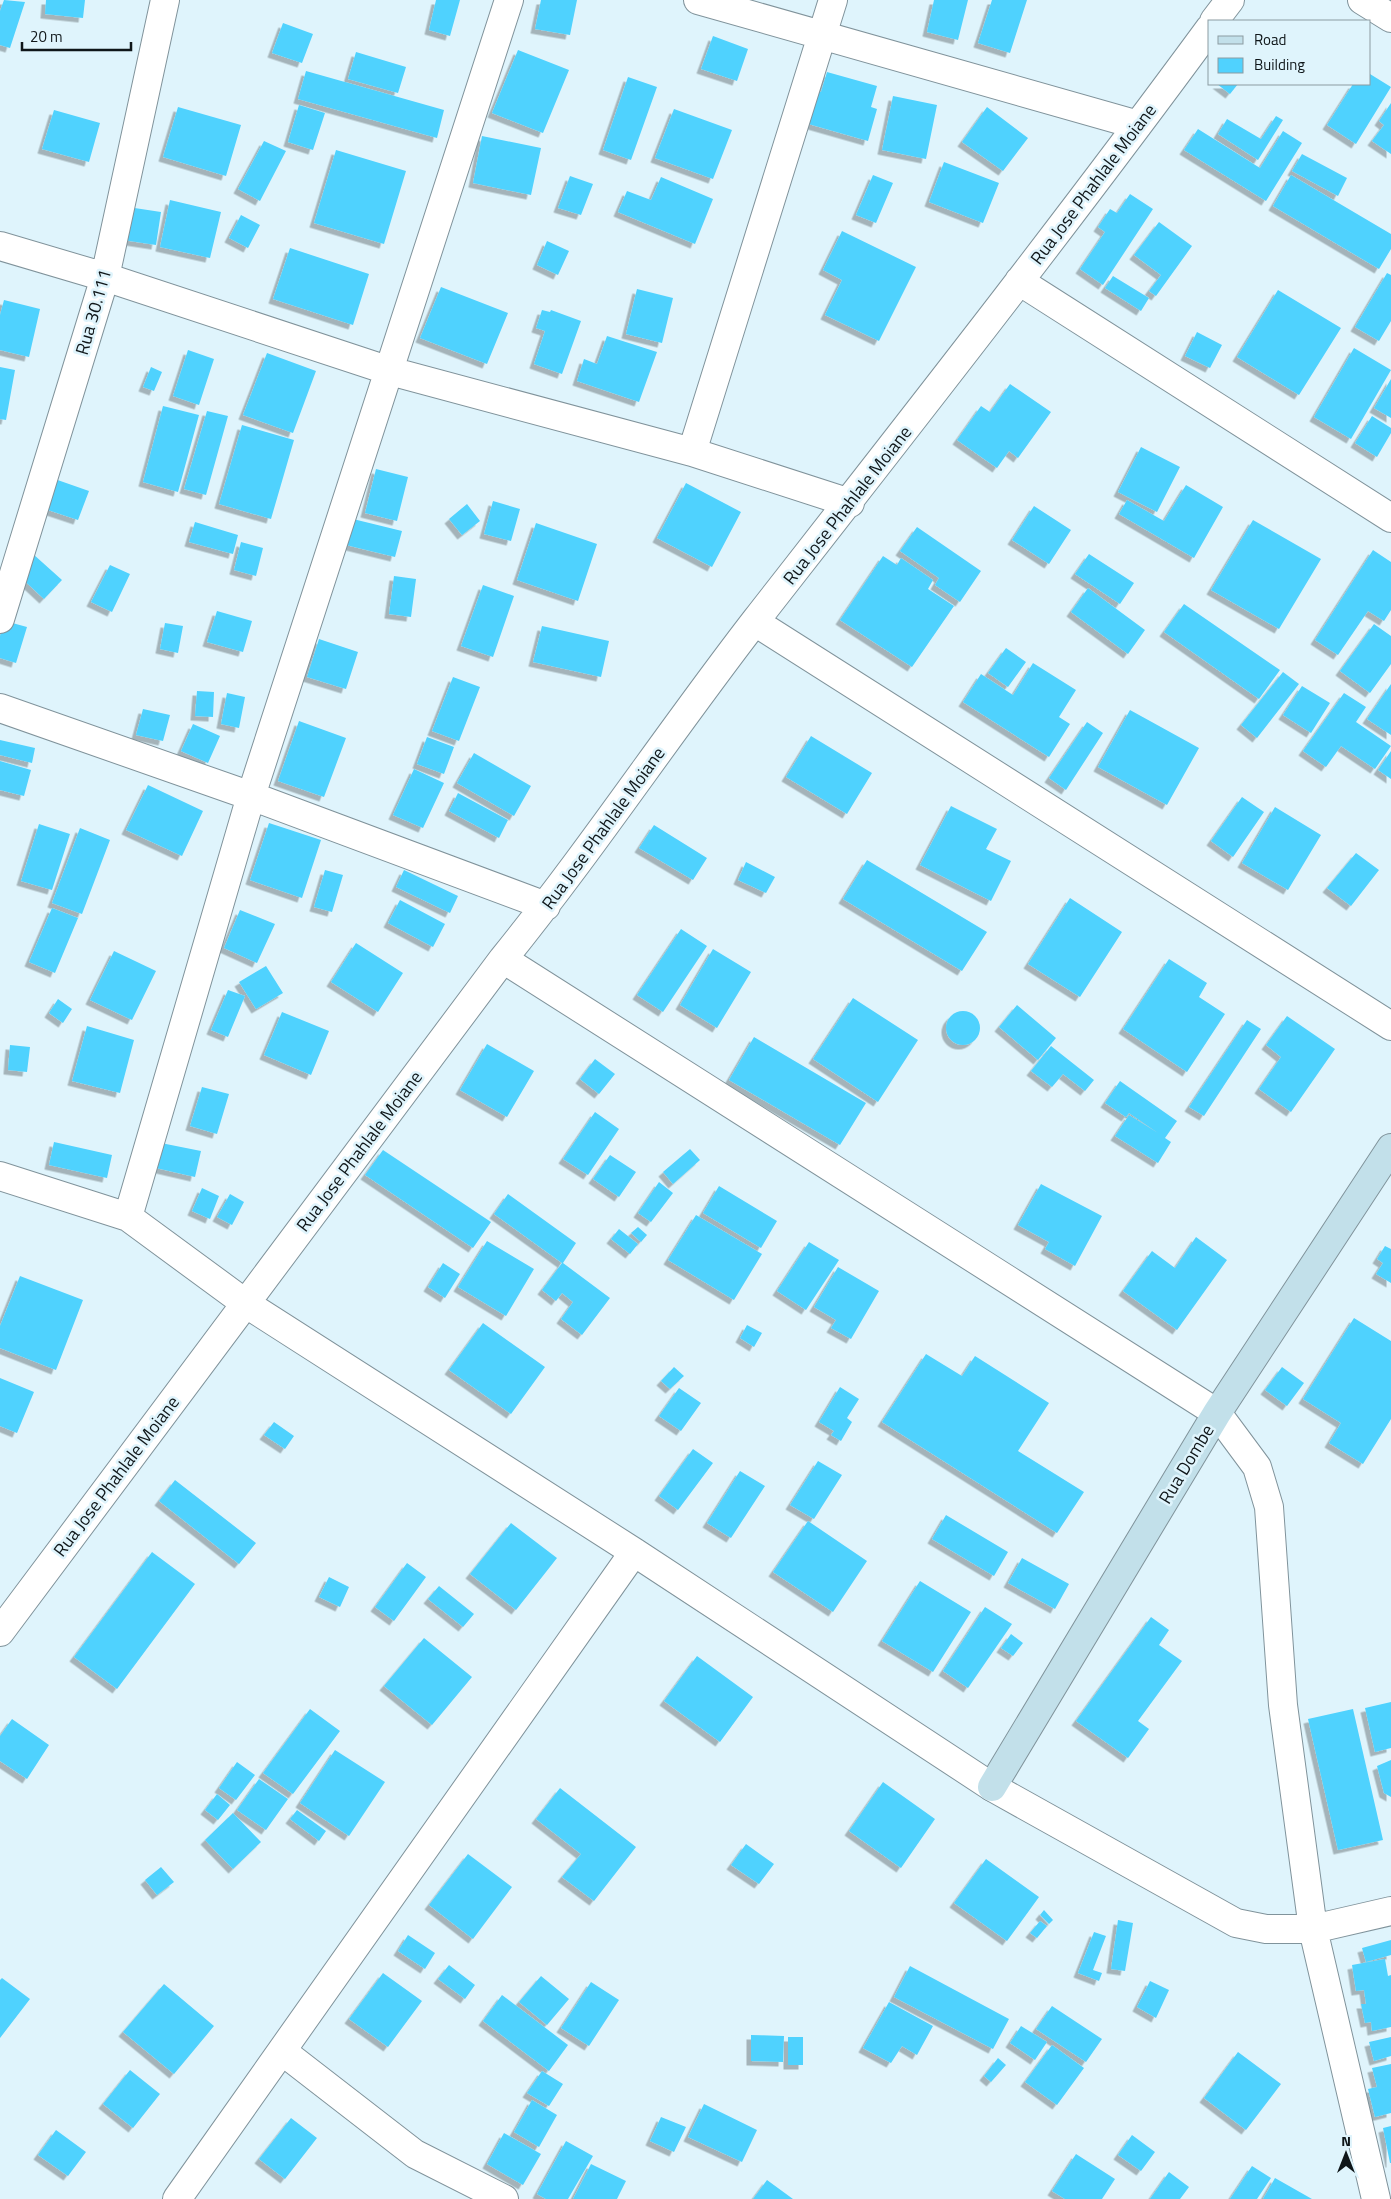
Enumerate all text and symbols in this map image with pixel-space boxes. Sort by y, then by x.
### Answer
scale bar [22,20,131,52]
legend [1208,20,1371,85]
text: 20 m [30,25,63,48]
text: Road [1254,28,1286,51]
text: Building [1254,53,1305,76]
street label: Rua Jose Phahlale Moiane [1023,98,1163,270]
street label: Rua 30.111 [68,266,118,358]
street label: Rua Jose Phahlale Moiane [776,420,918,590]
street label: Rua Jose Phahlale Moiane [535,741,671,915]
street label: Rua Jose Phahlale Moiane [289,1065,429,1237]
street label: Rua Jose Phahlale Moiane [46,1390,186,1562]
street label: Rua Dombe [1152,1419,1220,1509]
north arrow [1321,2129,1371,2179]
text: N [1341,2130,1351,2151]

